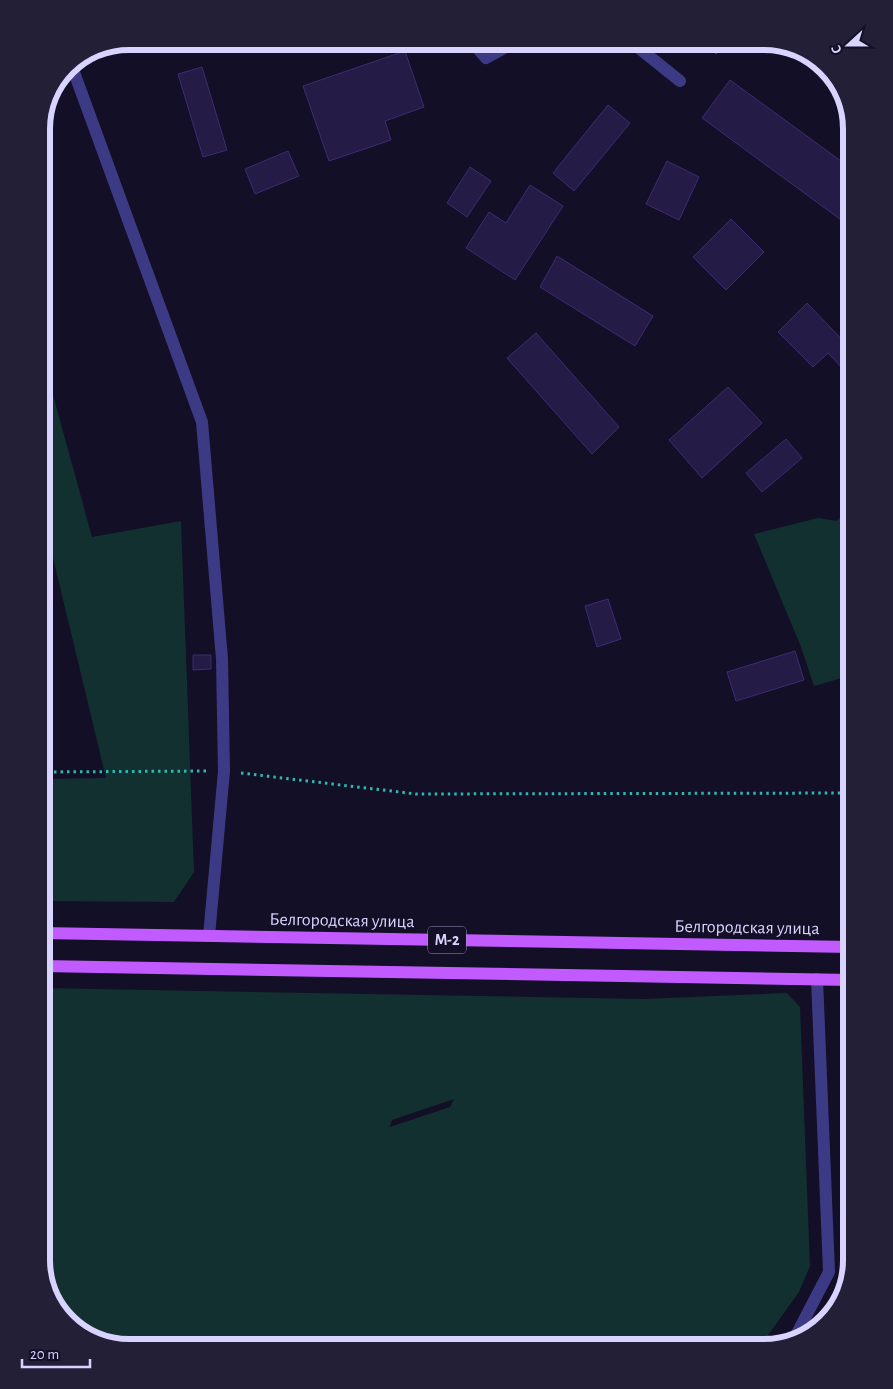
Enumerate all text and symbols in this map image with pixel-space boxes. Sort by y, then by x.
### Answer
north arrow [823,20,873,70]
text: С [829,43,845,55]
street label: Белгородская улица [269,911,415,931]
street label: Белгородская улица [674,918,820,938]
road number: М-2 [428,926,466,954]
scale bar [22,1336,90,1368]
text: 20 m [30,1347,59,1362]

